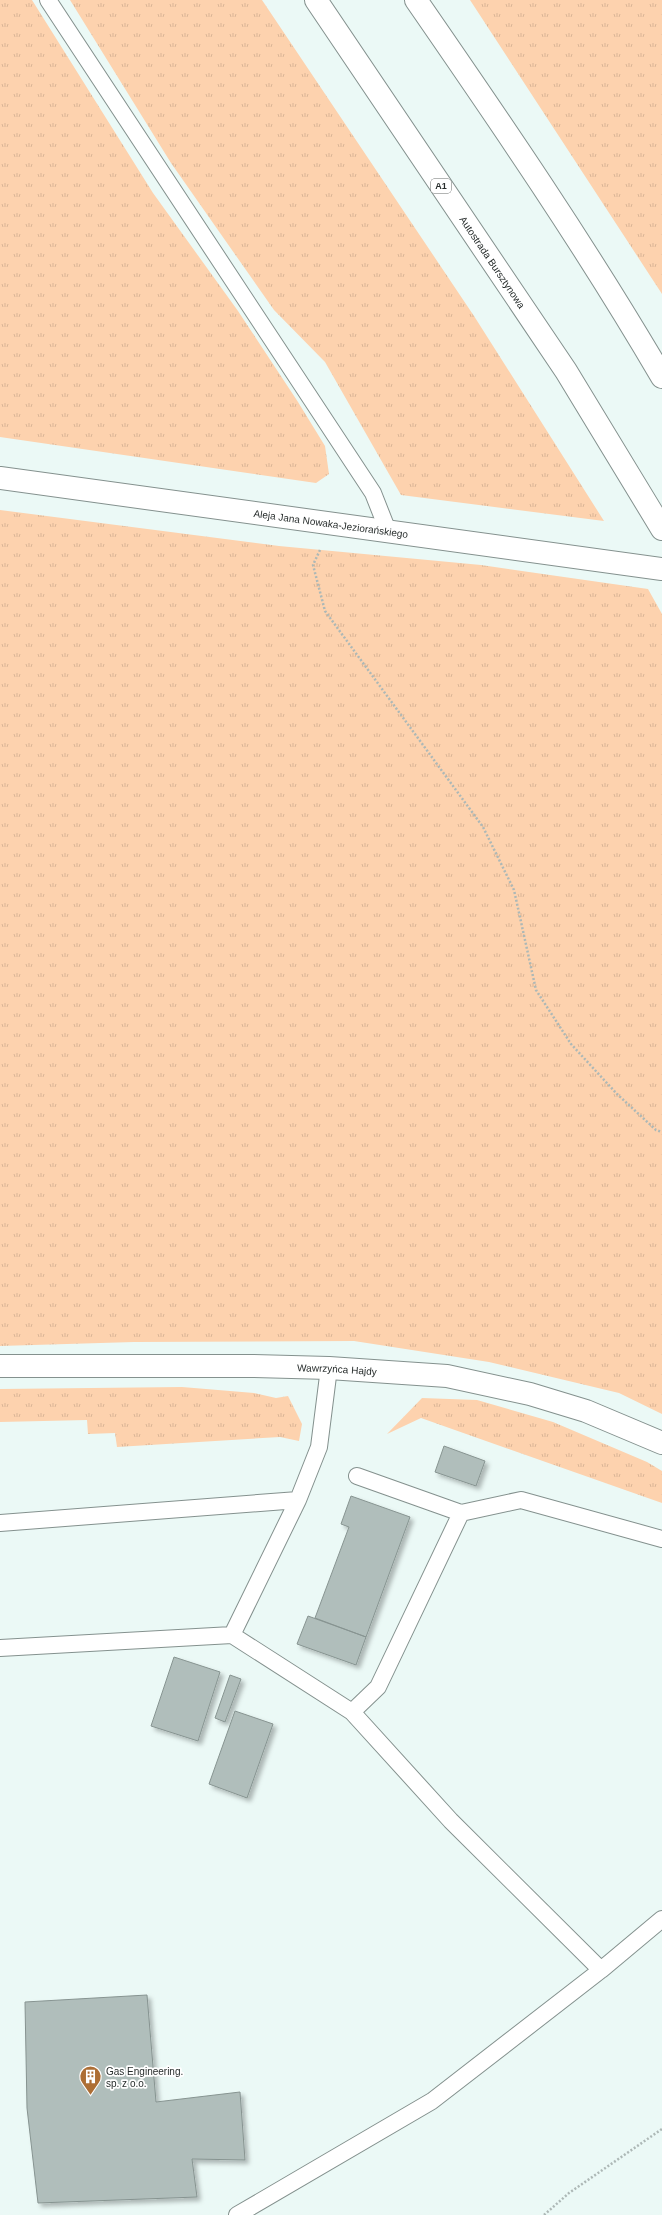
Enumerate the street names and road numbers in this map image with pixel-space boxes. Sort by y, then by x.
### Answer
road number: A1 [431,179,451,193]
street label: Autostrada Bursztynowa [458,214,528,310]
street label: Aleja Jana Nowaka-Jeziorańskiego [253,507,409,540]
street label: Wawrzyńca Hajdy [297,1362,377,1377]

